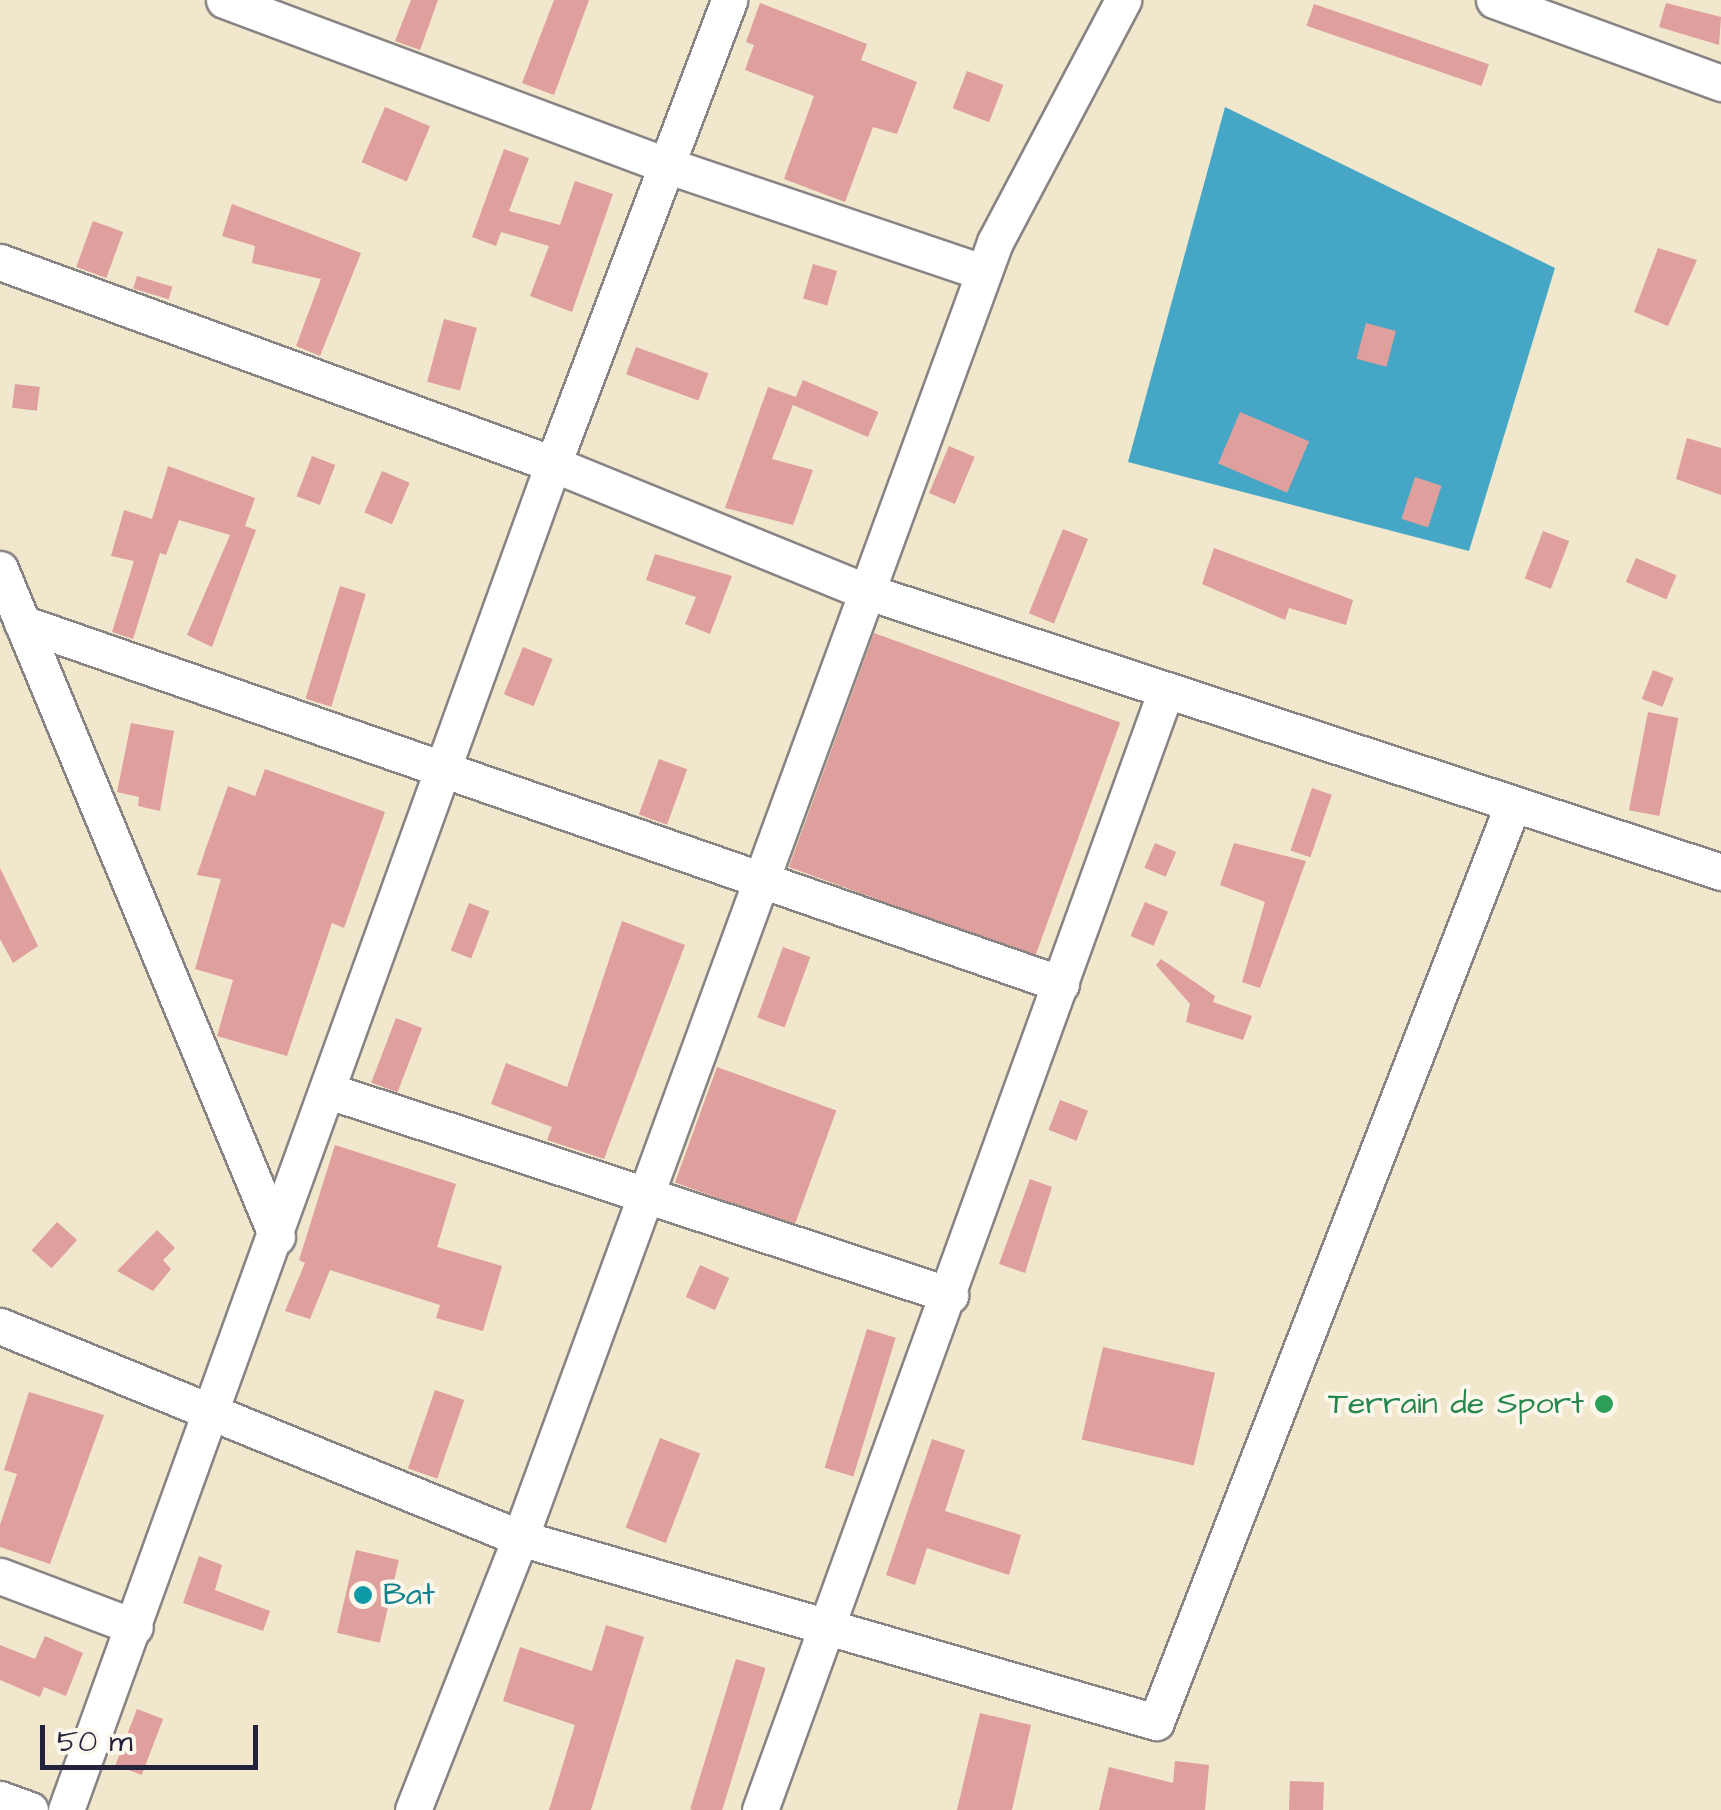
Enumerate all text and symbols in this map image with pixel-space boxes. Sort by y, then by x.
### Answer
place label: Terrain de Sport [1328,1385,1584,1423]
marker: Terrain de Sport [1593,1393,1615,1415]
place label: Bat [383,1576,435,1614]
marker: Bat [352,1584,374,1606]
scale bar [45,1705,262,1767]
text: 50 m [57,1721,133,1763]

